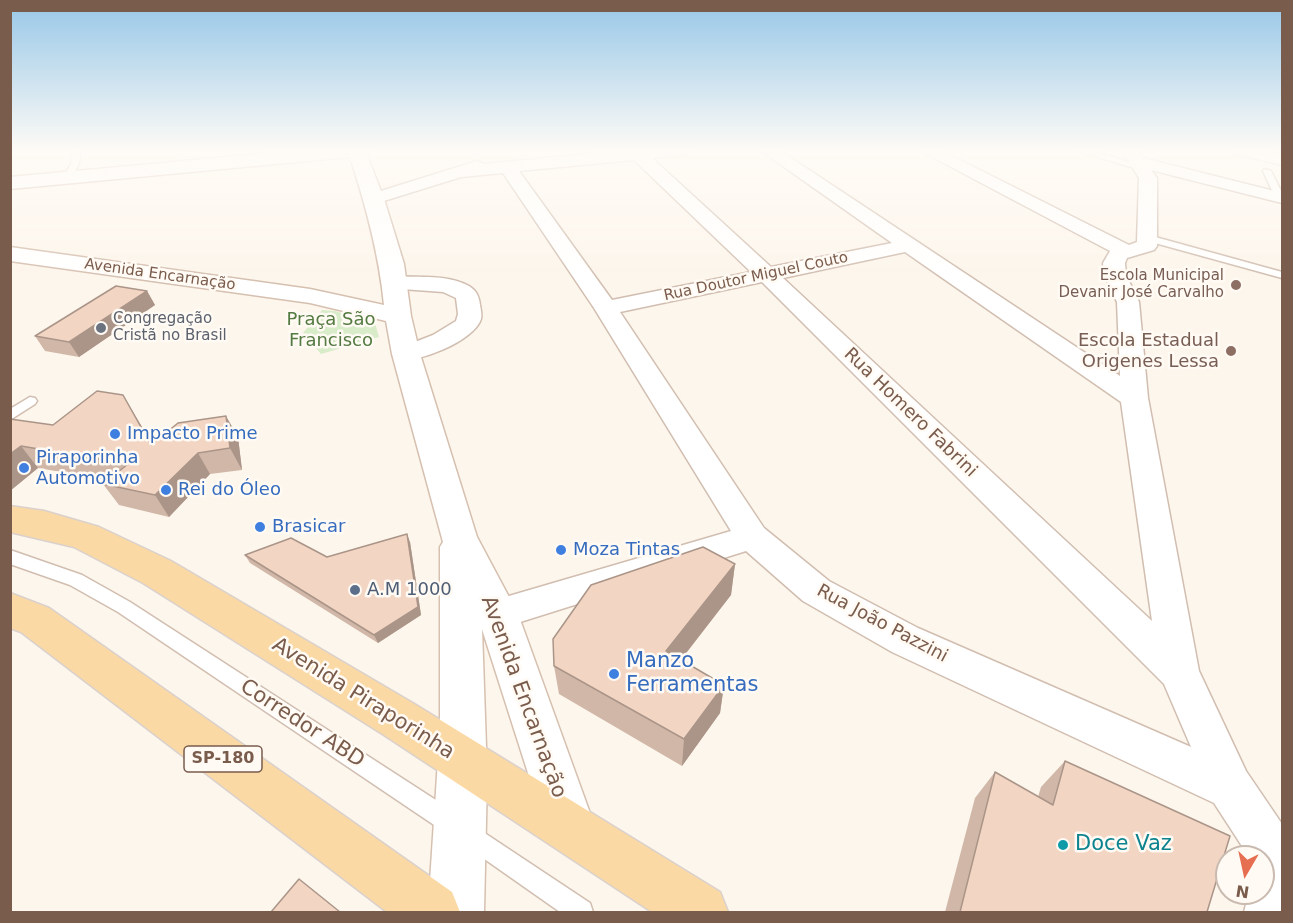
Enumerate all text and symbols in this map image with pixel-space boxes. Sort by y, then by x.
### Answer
street label: Rua Doutor Miguel Couto [662,249,850,305]
street label: Avenida Encarnação [83,255,237,295]
place label: Escola Municipal Devanir José Carvalho [1058,267,1224,302]
marker: Escola Municipal Devanir José Carvalho [1229,278,1243,292]
park label: Praça São Francisco [286,309,376,352]
place label: Congregação Cristã no Brasil [113,310,227,345]
marker: Congregação Cristã no Brasil [94,321,108,335]
place label: Escola Estadual Origenes Lessa [1078,330,1219,372]
street label: Rua Homero Fabrini [839,344,981,482]
marker: Escola Estadual Origenes Lessa [1224,344,1238,358]
place label: Impacto Prime [127,423,258,445]
marker: Impacto Prime [108,427,122,441]
place label: Piraporinha Automotivo [36,447,140,490]
marker: Piraporinha Automotivo [17,461,31,475]
place label: Rei do Óleo [178,479,281,501]
marker: Rei do Óleo [159,483,173,497]
place label: Brasicar [272,516,345,538]
marker: Brasicar [253,520,267,534]
place label: Moza Tintas [573,539,680,561]
marker: Moza Tintas [554,543,568,557]
place label: A.M 1000 [367,579,452,601]
street label: Rua João Pazzini [813,580,951,668]
marker: A.M 1000 [348,583,362,597]
street label: Avenida Encarnação [475,593,571,801]
street label: Avenida Piraporinha [267,633,459,765]
place label: Manzo Ferramentas [626,649,758,699]
marker: Manzo Ferramentas [607,667,621,681]
street label: Corredor ABD [235,674,369,774]
road number: SP-180 [184,746,262,772]
place label: Doce Vaz [1075,832,1172,858]
marker: Doce Vaz [1056,838,1070,852]
north arrow [1215,845,1275,905]
text: N [1234,881,1251,902]

